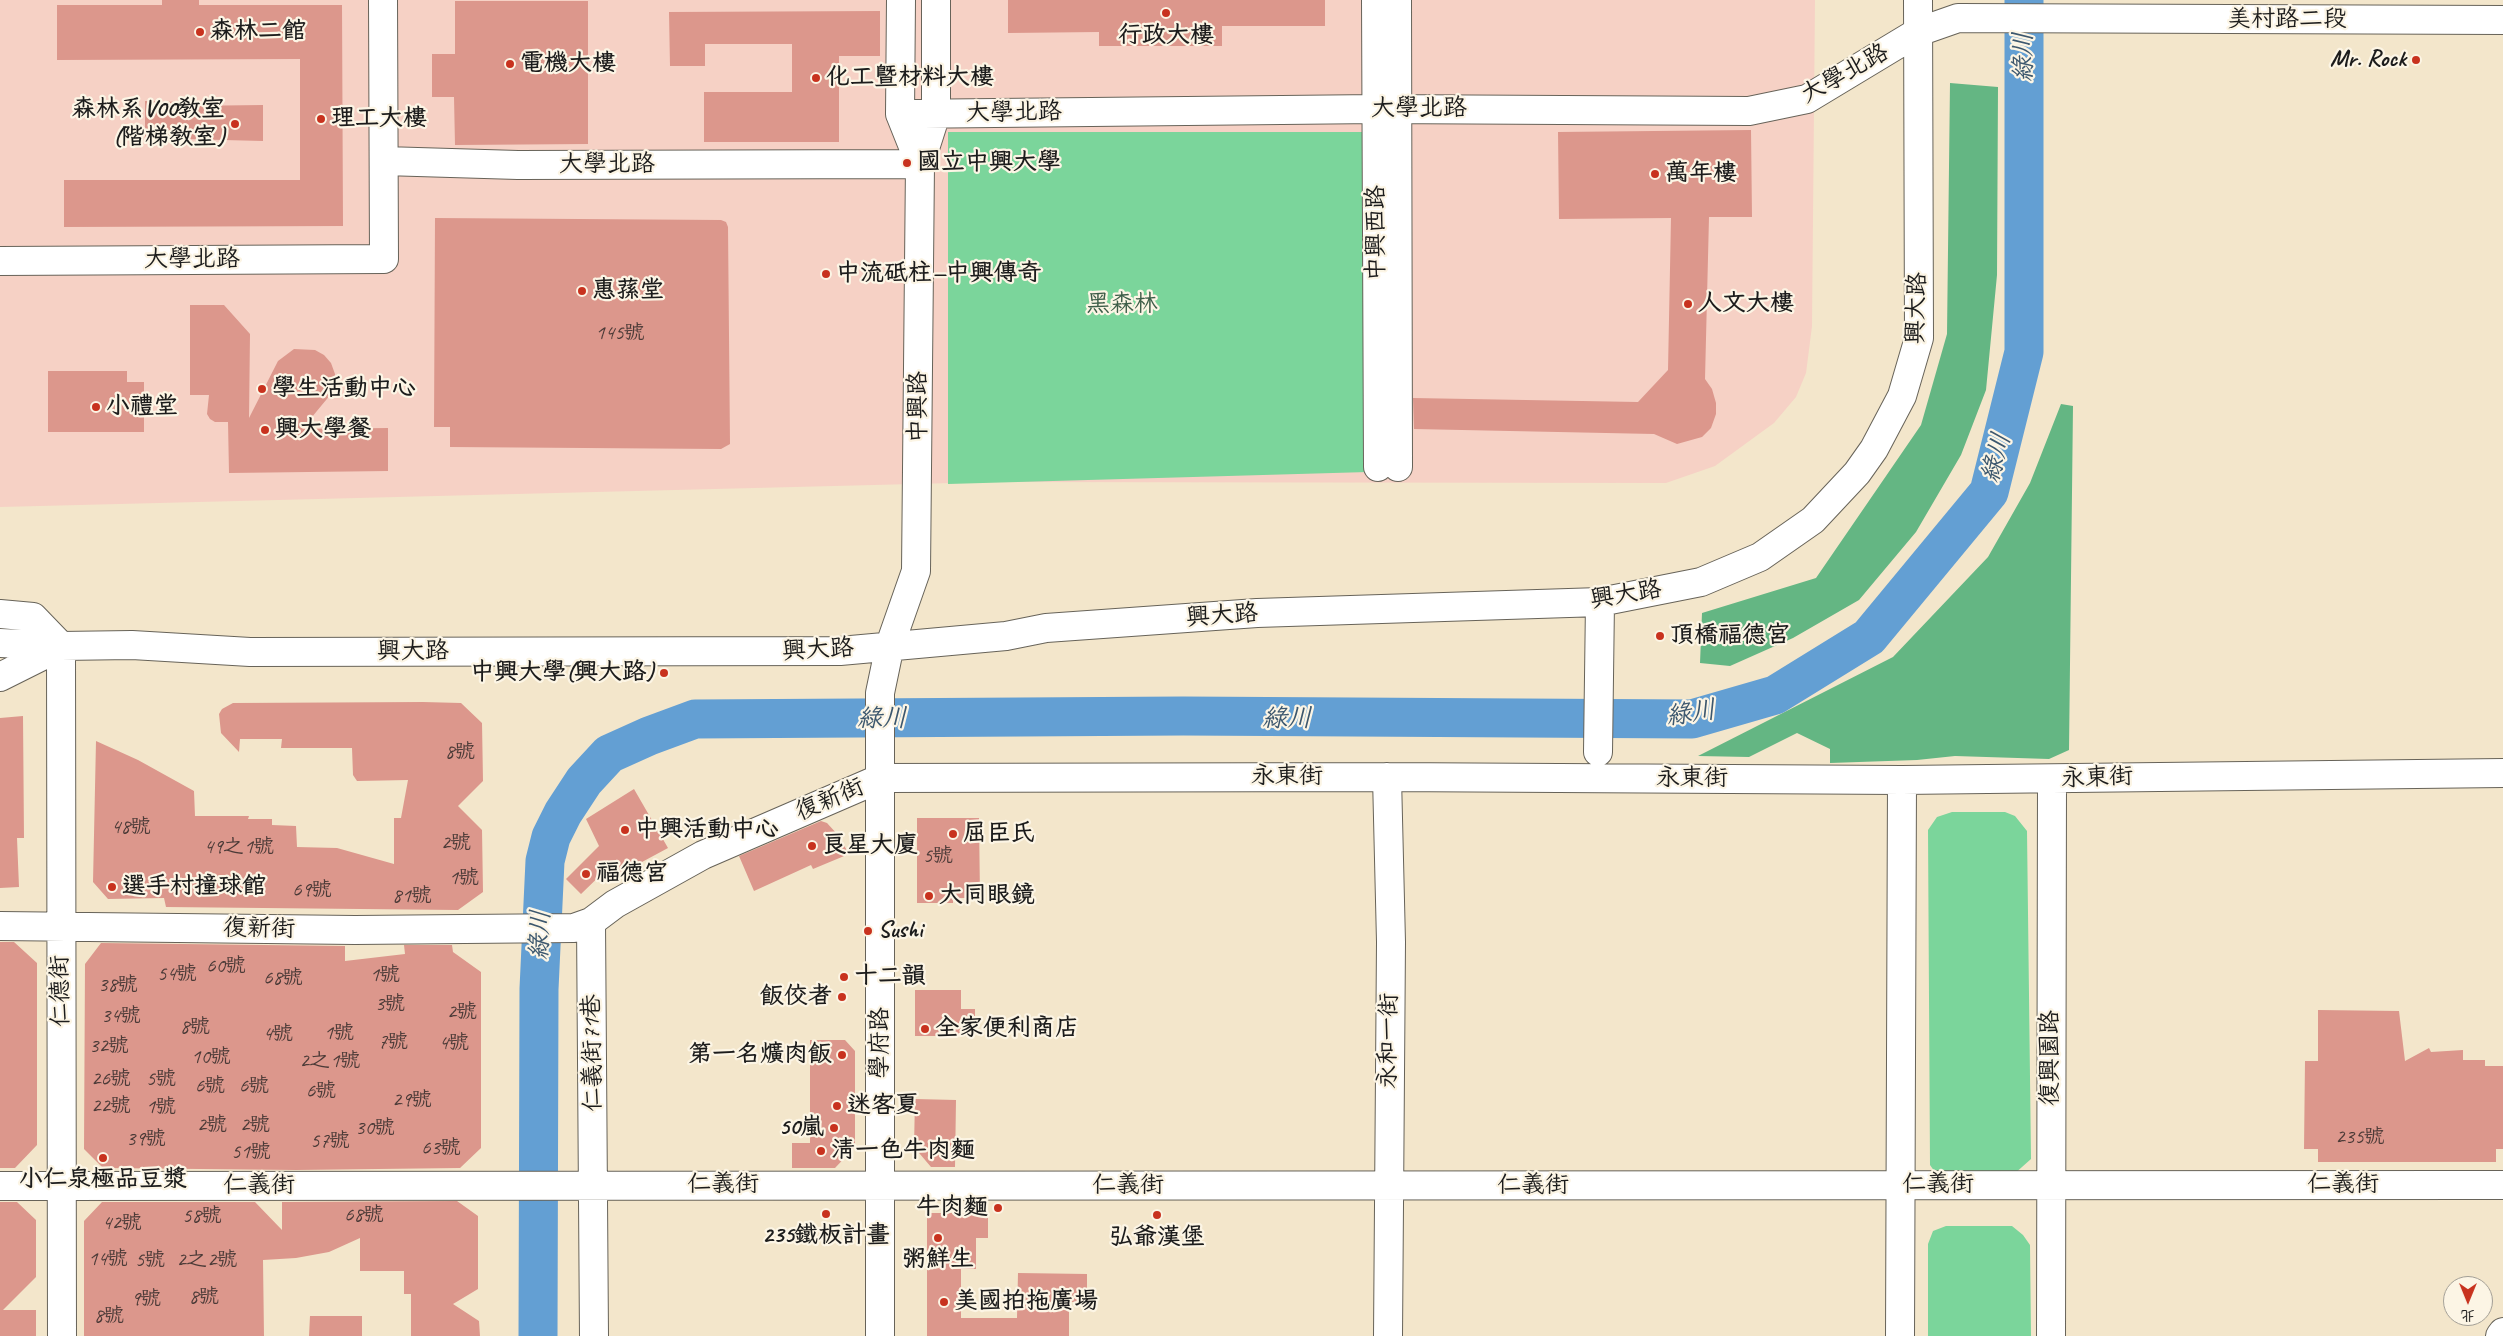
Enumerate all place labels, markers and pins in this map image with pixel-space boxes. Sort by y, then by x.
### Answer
marker: 行政大樓 [1160,7,1172,19]
place label: 森林二館 [210,18,306,46]
place label: 行政大樓 [1118,22,1214,50]
marker: 森林二館 [194,26,206,38]
place label: Mr. Rock [2330,46,2406,74]
place label: 電機大樓 [520,50,616,78]
marker: Mr. Rock [2410,54,2422,66]
marker: 電機大樓 [504,58,516,70]
place label: 化工暨材料大樓 [826,64,994,92]
marker: 化工暨材料大樓 [810,72,822,84]
place label: 森林系V00教室 (階梯教室) [72,96,225,152]
place label: 理工大樓 [331,105,427,133]
marker: 理工大樓 [315,113,327,125]
marker: 森林系V00教室 (階梯教室) [229,118,241,130]
place label: 國立中興大學 [917,149,1061,177]
marker: 國立中興大學 [901,157,913,169]
place label: 萬年樓 [1665,160,1737,188]
marker: 萬年樓 [1649,168,1661,180]
place label: 中流砥柱—中興傳奇 [836,260,1042,288]
marker: 中流砥柱—中興傳奇 [820,268,832,280]
place label: 惠蓀堂 [592,277,664,305]
marker: 惠蓀堂 [576,285,588,297]
place label: 人文大樓 [1698,290,1794,318]
marker: 人文大樓 [1682,298,1694,310]
place label: 學生活動中心 [272,375,416,403]
marker: 學生活動中心 [256,383,268,395]
place label: 小禮堂 [106,393,178,421]
marker: 小禮堂 [90,401,102,413]
place label: 興大學餐 [275,416,371,444]
marker: 興大學餐 [259,424,271,436]
place label: 頂橋福德宮 [1670,622,1790,650]
marker: 頂橋福德宮 [1654,630,1666,642]
place label: 中興大學(興大路) [470,659,654,687]
marker: 中興大學(興大路) [658,667,670,679]
place label: 中興活動中心 [635,816,779,844]
place label: 屈臣氏 [963,820,1035,848]
marker: 中興活動中心 [619,824,631,836]
marker: 屈臣氏 [947,828,959,840]
place label: 良星大廈 [822,832,918,860]
marker: 良星大廈 [806,840,818,852]
place label: 福德宮 [596,860,668,888]
marker: 福德宮 [580,868,592,880]
place label: 選手村撞球館 [122,873,266,901]
marker: 選手村撞球館 [106,881,118,893]
place label: 大同眼鏡 [939,882,1035,910]
marker: 大同眼鏡 [923,890,935,902]
place label: Sushi [878,917,922,945]
marker: Sushi [862,925,874,937]
place label: 十二韻 [854,963,926,991]
marker: 十二韻 [838,971,850,983]
place label: 飯佼者 [760,983,832,1011]
marker: 飯佼者 [836,991,848,1003]
place label: 全家便利商店 [935,1015,1079,1043]
marker: 全家便利商店 [919,1023,931,1035]
place label: 第一名爌肉飯 [688,1041,832,1069]
marker: 第一名爌肉飯 [836,1049,848,1061]
place label: 迷客夏 [847,1092,919,1120]
marker: 迷客夏 [831,1100,843,1112]
place label: 50嵐 [779,1114,824,1142]
marker: 50嵐 [828,1122,840,1134]
place label: 清一色牛肉麵 [831,1137,975,1165]
marker: 清一色牛肉麵 [815,1145,827,1157]
marker: 小仁泉極品豆漿 [97,1152,109,1164]
place label: 小仁泉極品豆漿 [19,1166,187,1194]
place label: 牛肉麵 [916,1194,988,1222]
marker: 牛肉麵 [992,1202,1004,1214]
marker: 235鐵板計畫 [820,1208,832,1220]
marker: 弘爺漢堡 [1151,1209,1163,1221]
place label: 235鐵板計畫 [762,1222,890,1250]
place label: 弘爺漢堡 [1109,1224,1205,1252]
marker: 粥鮮生 [932,1232,944,1244]
place label: 粥鮮生 [902,1246,974,1274]
place label: 美國拍拖廣場 [954,1288,1098,1316]
marker: 美國拍拖廣場 [938,1296,950,1308]

